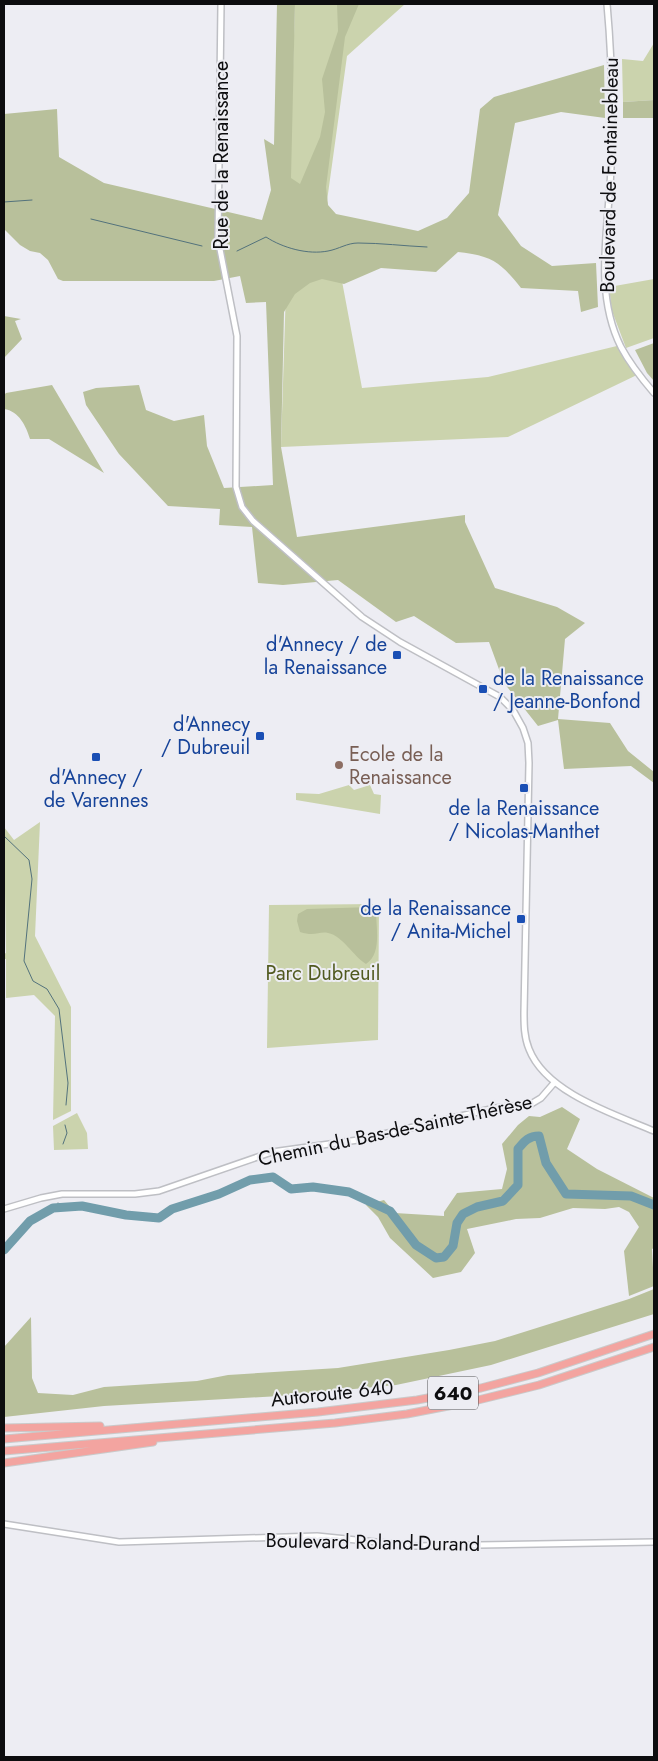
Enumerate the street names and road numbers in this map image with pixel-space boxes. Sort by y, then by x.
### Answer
street label: Boulevard de Fontainebleau [593,57,626,293]
street label: Rue de la Renaissance [207,61,236,249]
street label: Chemin du Bas-de-Sainte-Thérèse [255,1087,535,1174]
street label: Autoroute 640 [269,1373,395,1414]
road number: 640 [428,1376,478,1410]
street label: Boulevard Roland-Durand [265,1526,481,1559]

